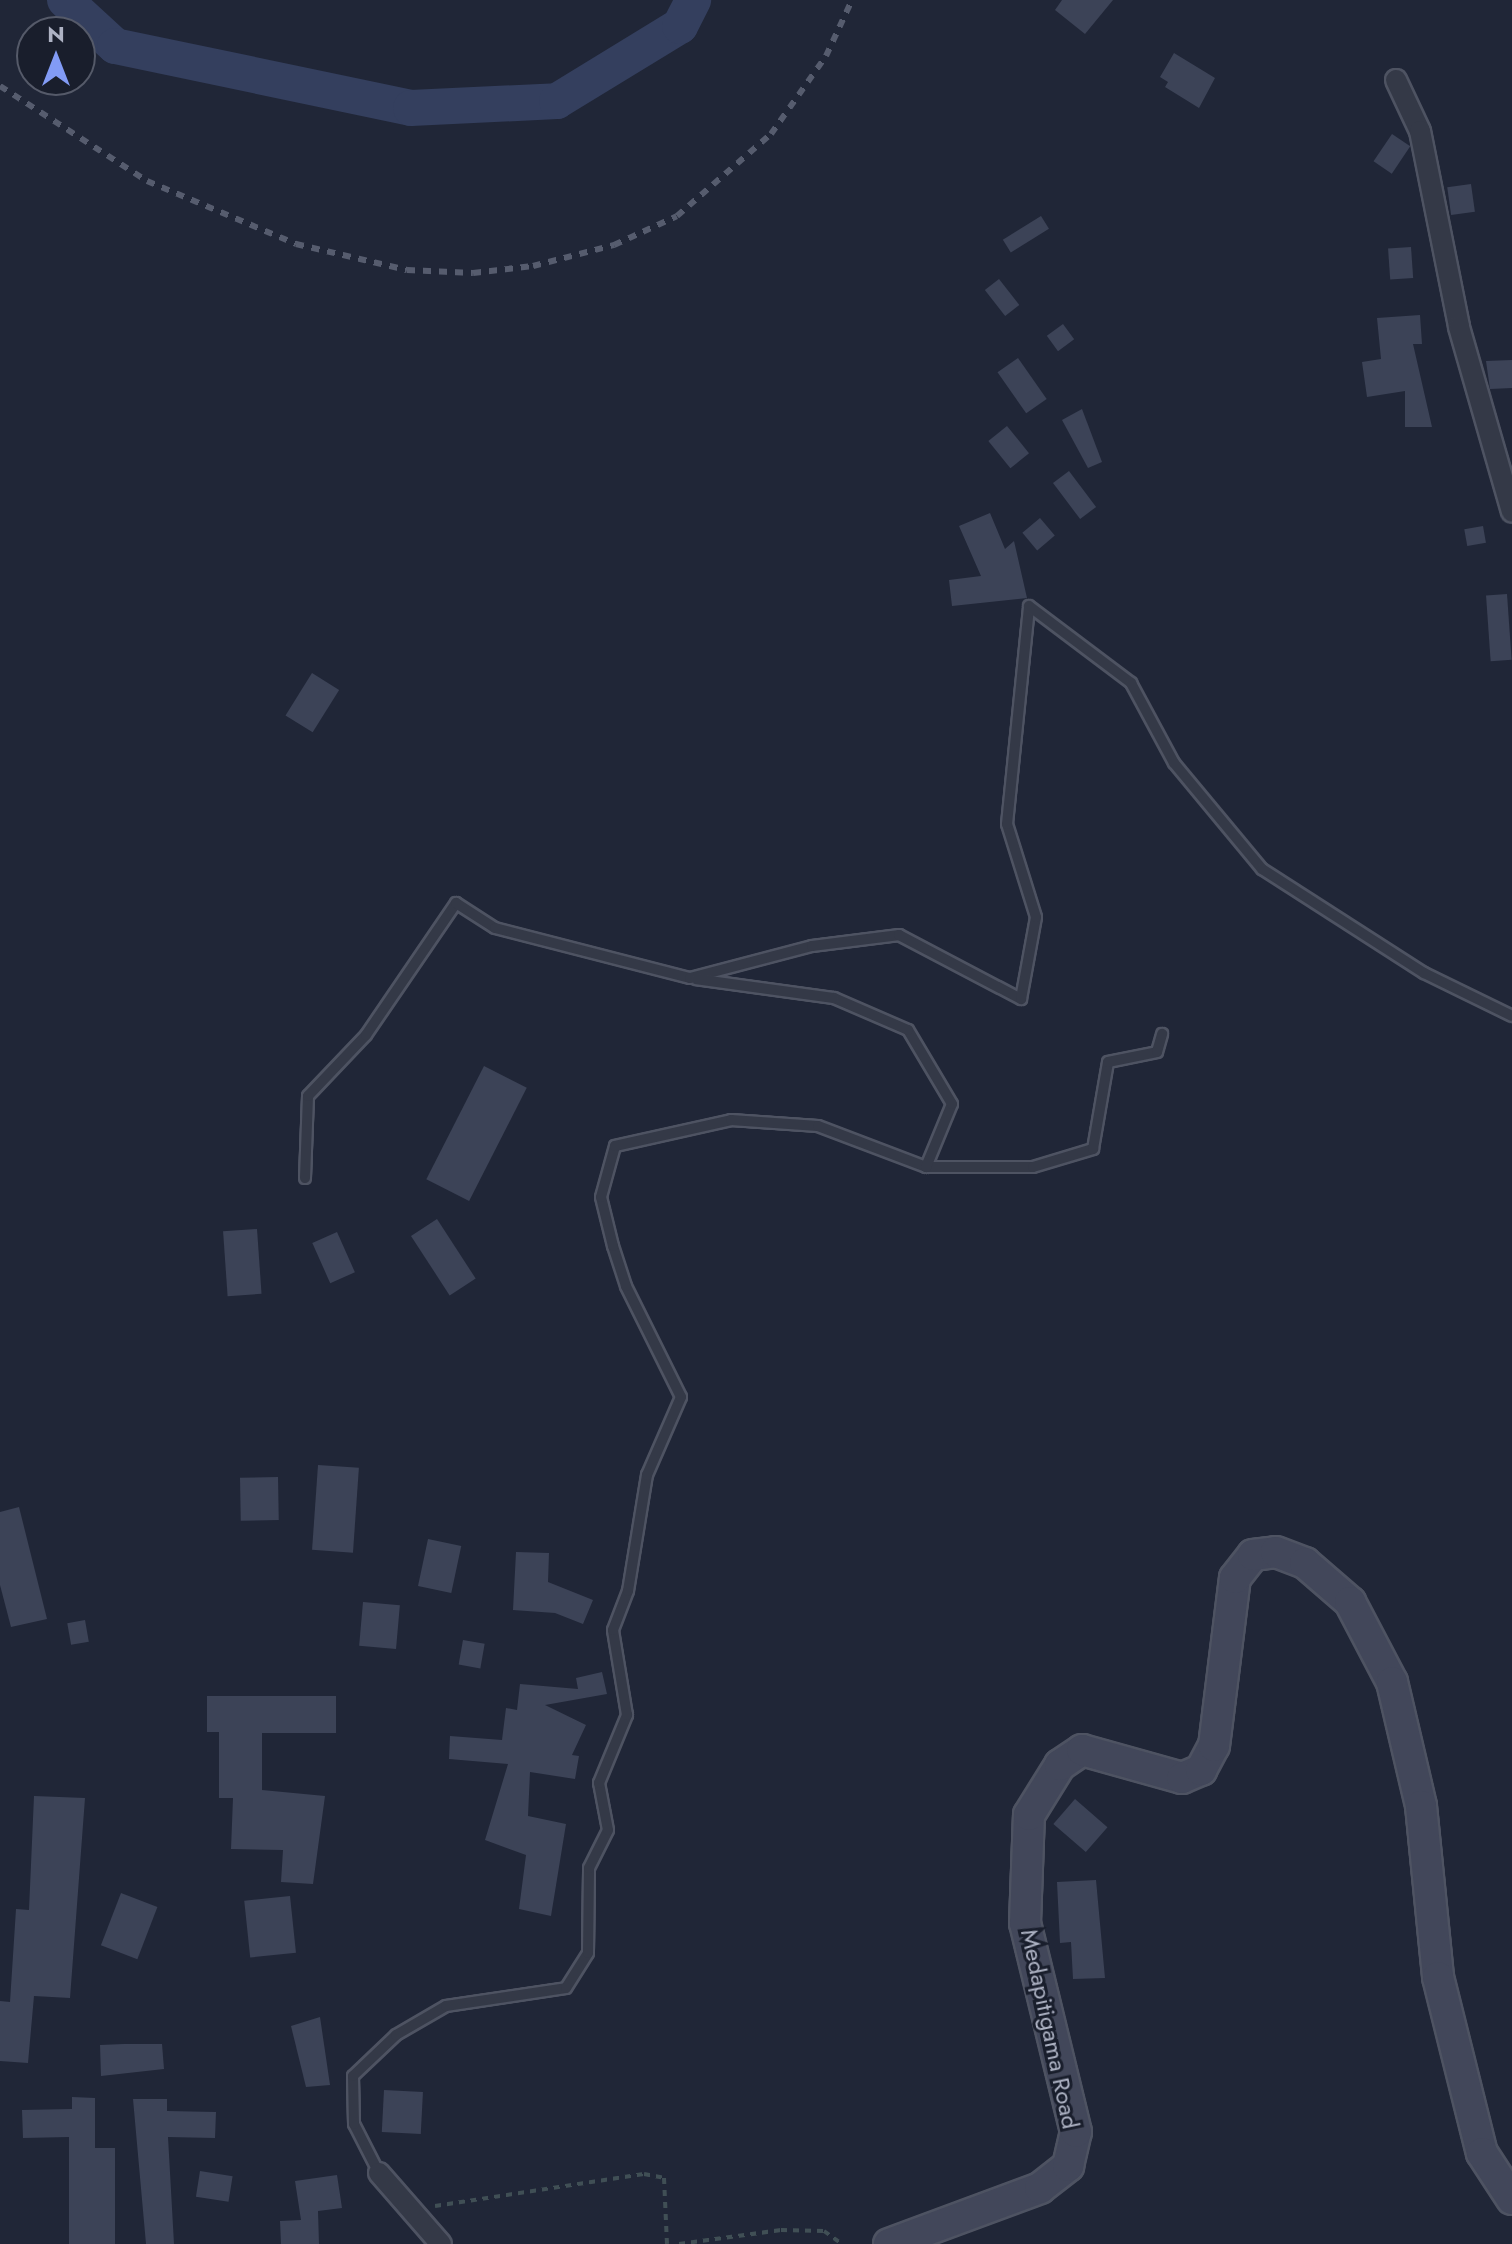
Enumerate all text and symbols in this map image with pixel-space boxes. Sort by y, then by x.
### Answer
north arrow [16,16,96,96]
text: N [47,18,65,50]
street label: Medapitigama Road [1015,1927,1085,2131]

